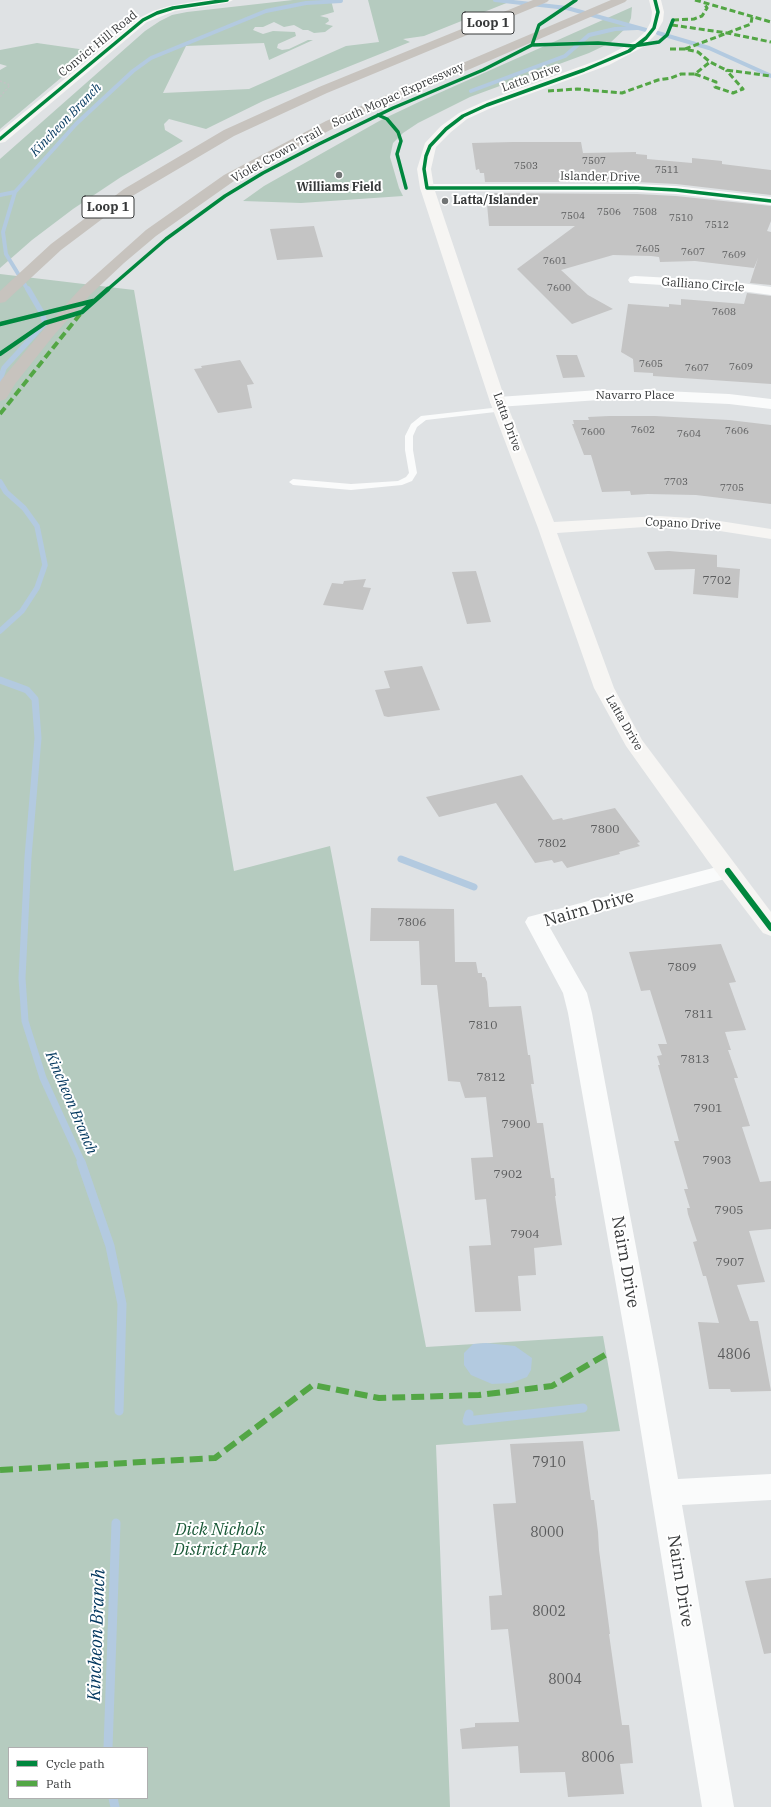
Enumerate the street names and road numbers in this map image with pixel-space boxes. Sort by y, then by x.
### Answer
street label: Convict Hill Road [56,8,140,80]
road number: Loop 1 [462,12,514,34]
street label: South Mopac Expressway [330,59,466,131]
street label: Latta Drive [500,61,562,95]
street label: Violet Crown Trail [229,124,325,186]
street label: Islander Drive [560,169,640,185]
road number: Loop 1 [82,196,134,218]
street label: Galliano Circle [661,275,745,295]
street label: Navarro Place [596,389,674,403]
street label: Latta Drive [490,391,524,453]
street label: Copano Drive [645,515,721,533]
street label: Latta Drive [602,693,646,753]
street label: Nairn Drive [541,886,637,932]
street label: Nairn Drive [607,1214,643,1310]
street label: Nairn Drive [663,1533,697,1629]

